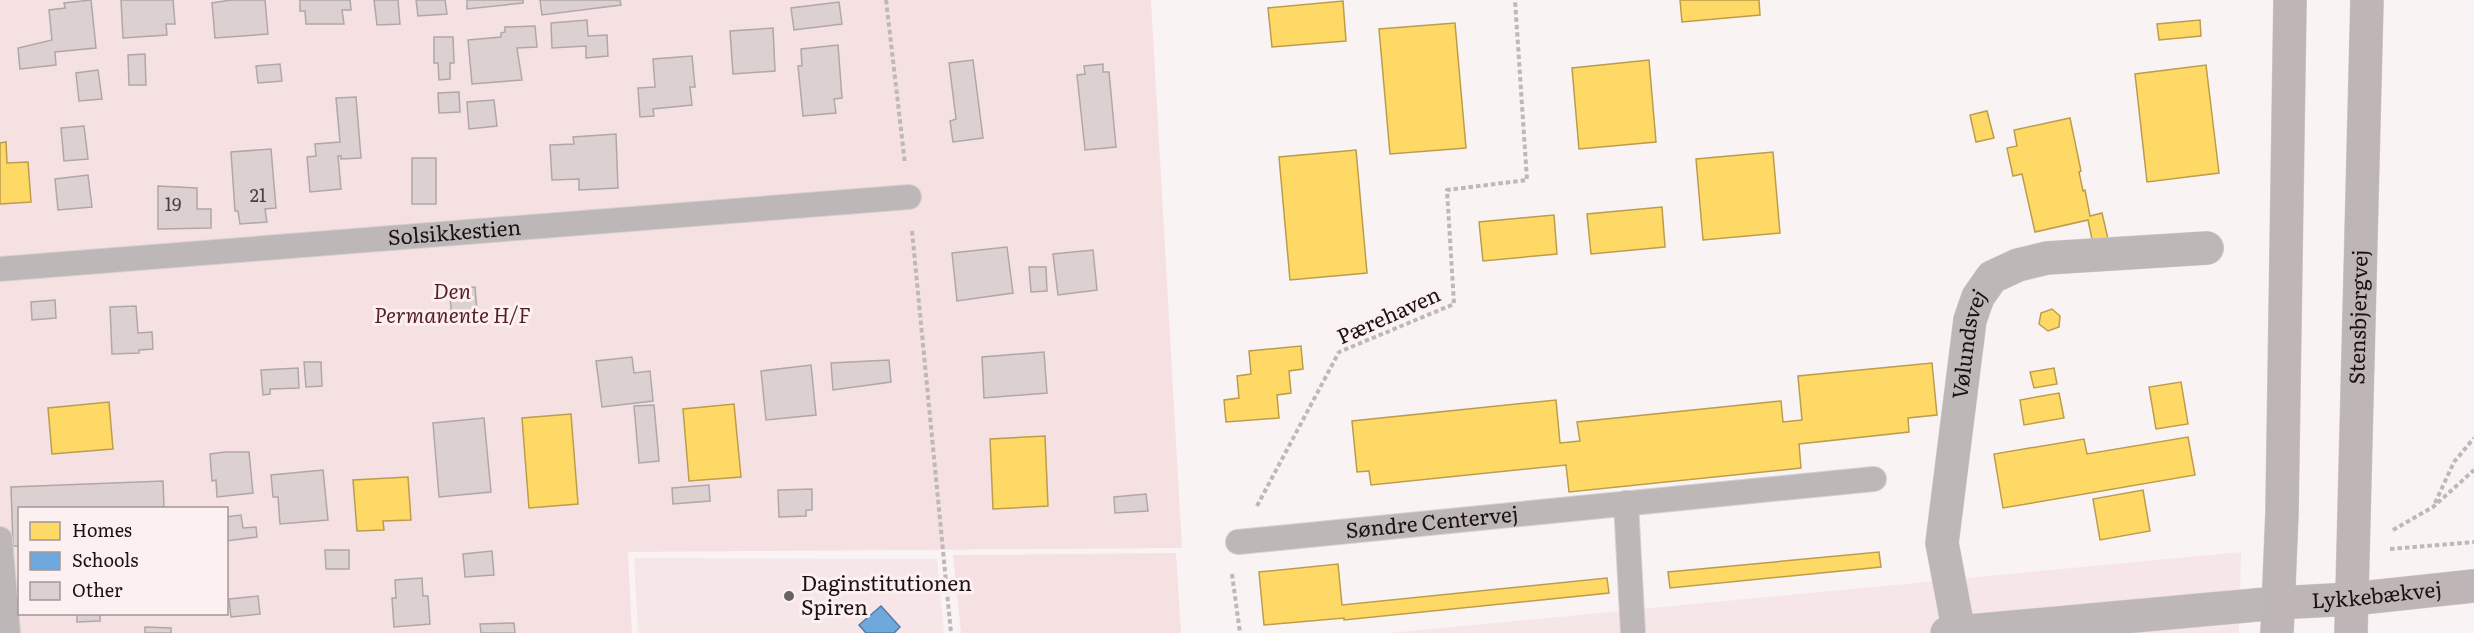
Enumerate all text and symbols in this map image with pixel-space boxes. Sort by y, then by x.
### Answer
house number: 21 [250,181,266,208]
house number: 19 [165,190,181,217]
street label: Solsikkestien [387,210,522,251]
street label: Stensbjergvej [2339,249,2374,385]
park label: Den Permanente H/F [374,274,530,329]
street label: Pærehaven [1331,277,1445,350]
street label: Vølundsvej [1942,281,1992,401]
street label: Søndre Centervej [1344,496,1519,544]
legend [18,507,228,615]
text: Homes [72,516,132,543]
text: Schools [72,546,138,573]
place label: Daginstitutionen Spiren [801,566,972,621]
street label: Lykkebækvej [2311,572,2443,614]
text: Other [72,576,123,603]
marker: Daginstitutionen Spiren [782,589,796,603]

